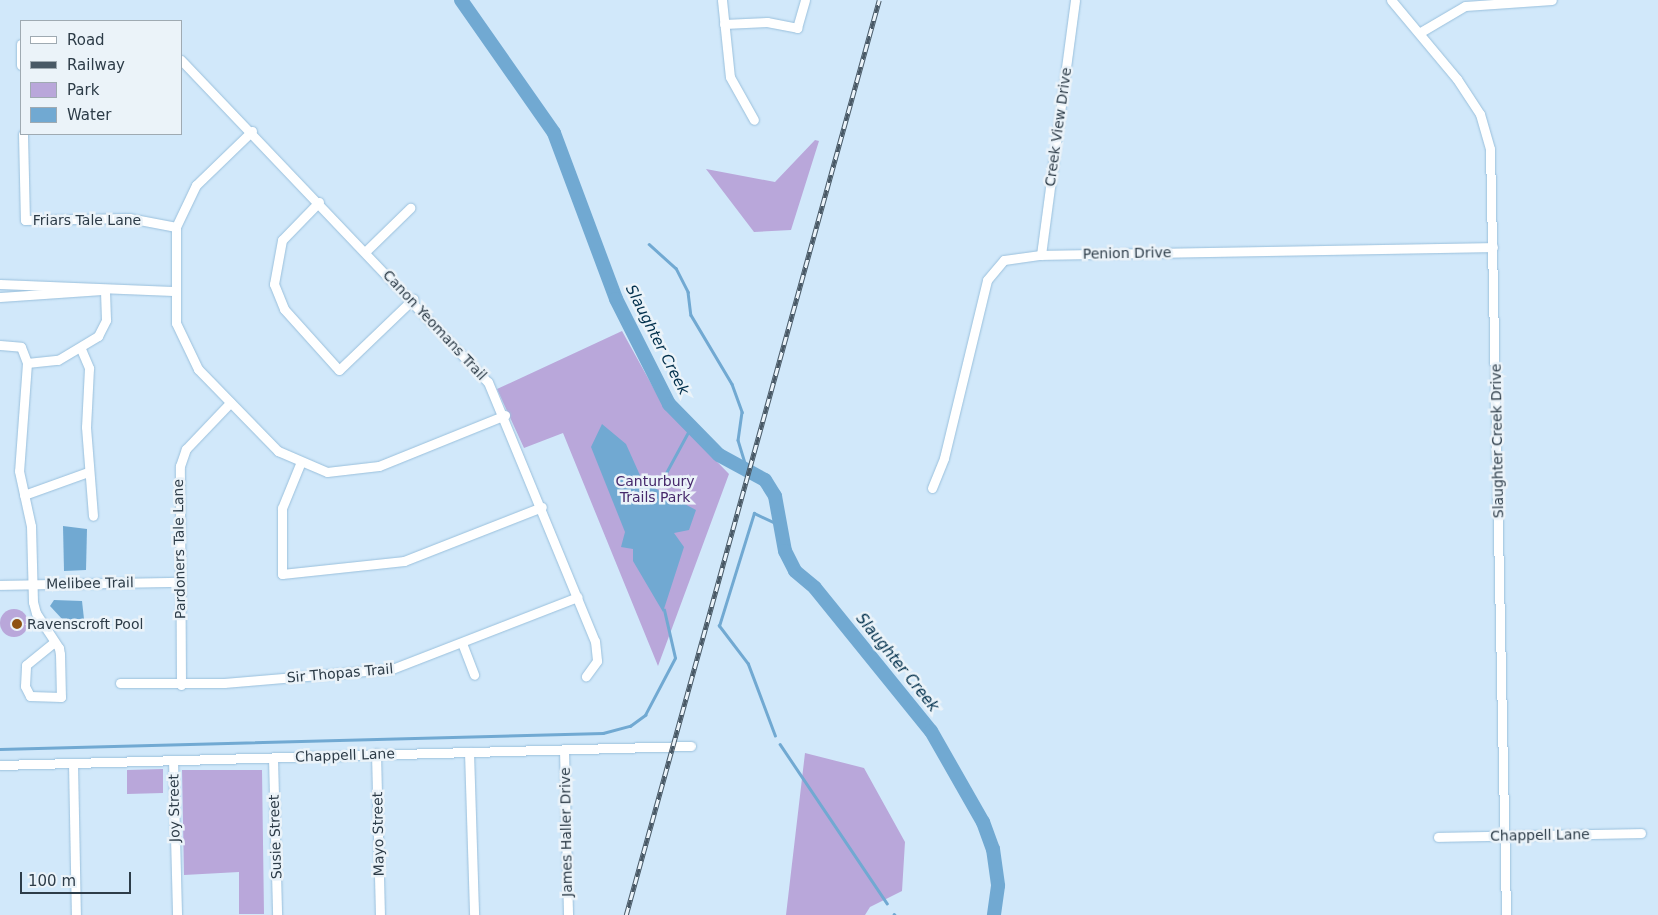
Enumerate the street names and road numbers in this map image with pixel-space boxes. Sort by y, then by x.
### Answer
street label: Creek View Drive [1041,66,1075,188]
street label: Friars Tale Lane [33,212,141,228]
street label: Penion Drive [1083,244,1171,262]
street label: Canon Yeomans Trail [380,266,490,384]
street label: Slaughter Creek Drive [1487,364,1507,518]
street label: Pardoners Tale Lane [169,479,189,619]
street label: Melibee Trail [46,574,134,592]
street label: Sir Thopas Trail [286,660,394,686]
street label: Chappell Lane [295,745,395,765]
street label: James Haller Drive [556,767,576,897]
street label: Joy Street [165,774,183,842]
street label: Mayo Street [369,792,387,876]
street label: Susie Street [265,794,285,880]
street label: Chappell Lane [1490,826,1590,844]

